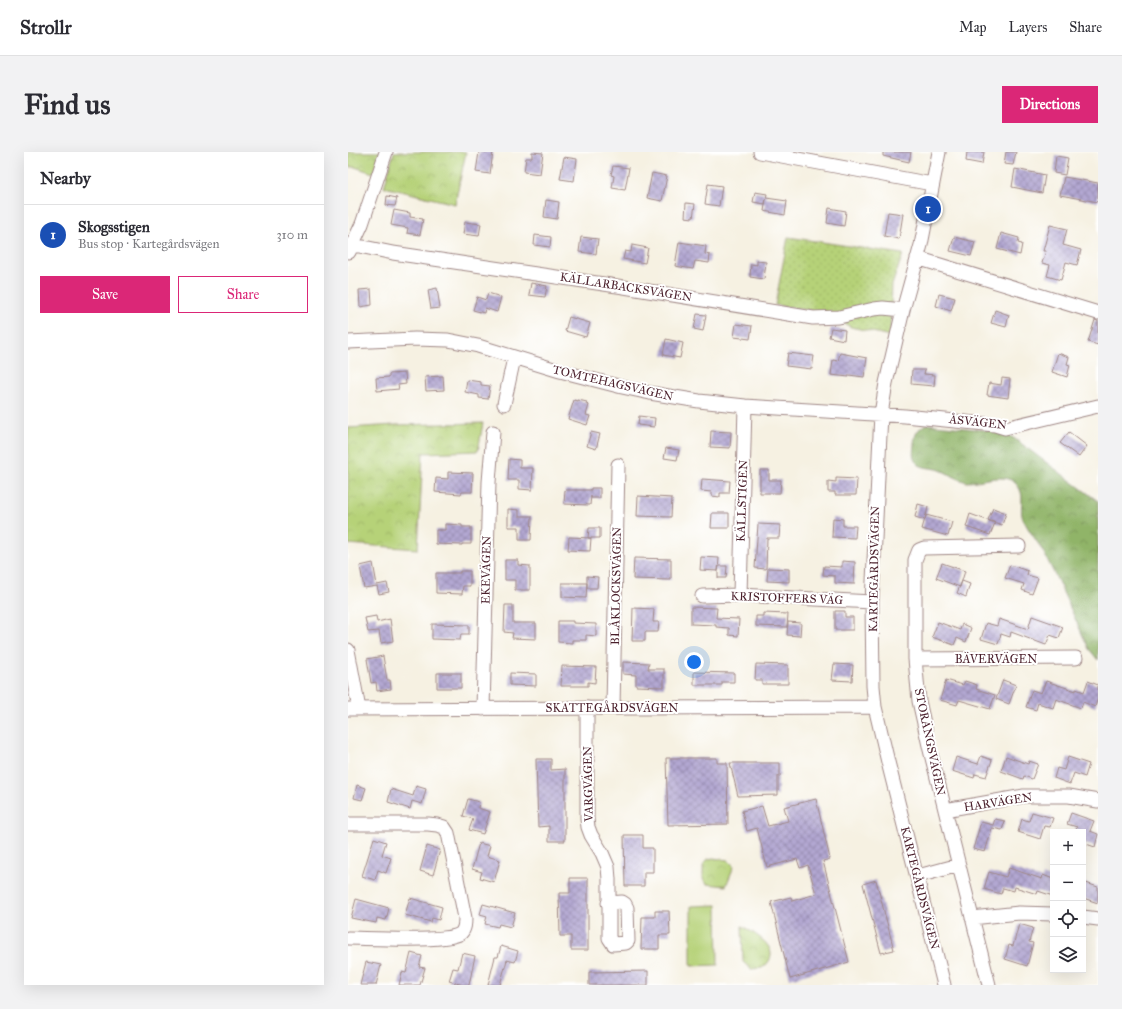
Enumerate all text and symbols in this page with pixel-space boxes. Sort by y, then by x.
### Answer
text: Strollr [20,16,72,39]
text: Map [959,19,987,36]
text: Layers [1009,19,1047,36]
text: Share [1069,19,1102,36]
button: Directions [1002,86,1098,123]
text: Find us [24,87,110,122]
text: Nearby [40,168,91,189]
pin: 1 [915,194,941,224]
text: Skogsstigen [78,218,150,236]
text: 1 [50,227,56,243]
text: 310 m [276,227,308,243]
text: Bus stop · Kartegårdsvägen [78,236,219,252]
street label: KÄLLARBACKSVÄGEN [559,269,693,304]
button: Save [40,276,170,313]
button: Share [178,276,308,313]
street label: TOMTEHAGSVÄGEN [551,361,675,404]
street label: ÅSVÄGEN [947,411,1008,432]
street label: KÄLLSTIGEN [733,460,750,542]
street label: KARTEGÅRDSVÄGEN [865,506,882,632]
street label: BLÅKLOCKSVÄGEN [607,527,624,645]
street label: EKEVÄGEN [477,536,494,604]
street label: KRISTOFFERS VÄG [730,588,844,607]
street label: BÄVERVÄGEN [955,651,1037,666]
your location [684,652,704,672]
street label: STORÄNGSVÄGEN [912,687,949,797]
street label: SKATTEGÅRDSVÄGEN [546,700,678,715]
street label: VARGVÄGEN [579,746,596,823]
street label: HARVÄGEN [963,789,1033,814]
street label: KARTEGÅRDSVÄGEN [898,825,943,951]
map controls [1050,829,1086,973]
button: + [1050,829,1086,865]
button: − [1050,865,1086,901]
button: locate [1050,901,1086,937]
button: layers [1050,937,1086,973]

